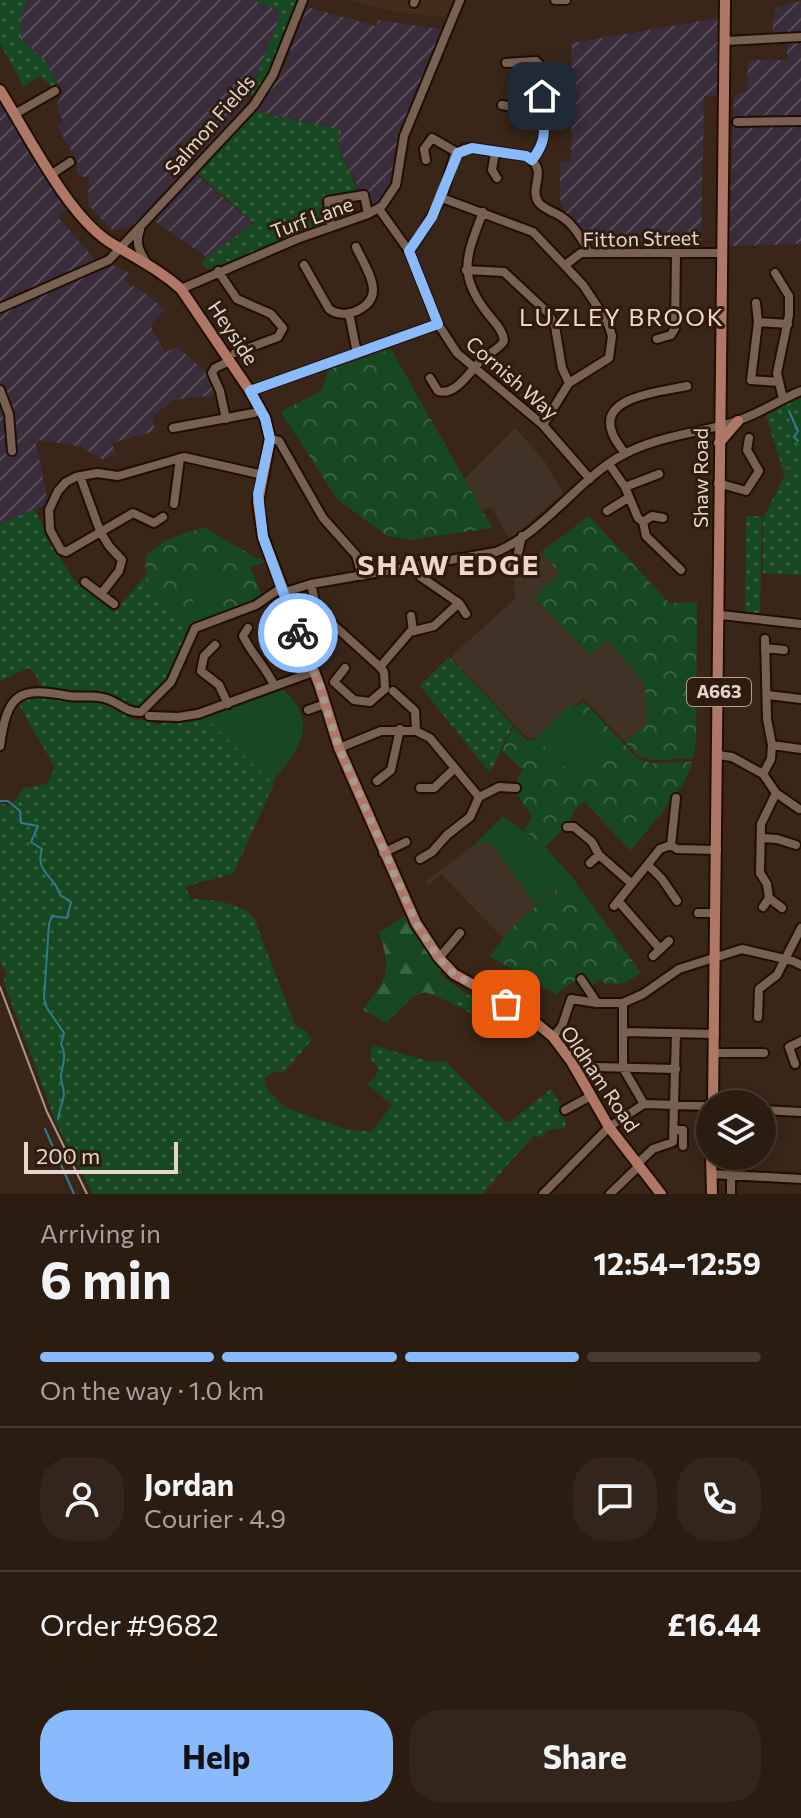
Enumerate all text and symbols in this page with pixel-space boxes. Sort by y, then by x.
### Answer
pin [508,62,576,130]
street label: Salmon Fields [159,69,259,179]
icon: home [520,74,564,118]
street label: Turf Lane [267,191,356,243]
street label: Fitton Street [582,225,700,251]
street label: Heyside [204,296,264,369]
district label: LUZLEY BROOK [519,302,725,331]
street label: Cornish Way [462,331,564,424]
street label: Shaw Road [688,428,712,528]
district label: SHAW EDGE [358,547,540,581]
courier [258,593,338,673]
icon: bike [276,611,320,655]
road number: A663 [687,678,751,706]
pin [472,970,540,1038]
icon: bag [484,982,528,1026]
street label: Oldham Road [557,1021,645,1136]
map controls [696,1090,776,1170]
button: layers [696,1090,776,1170]
scale bar [24,1138,178,1174]
text: 200 m [36,1142,100,1169]
text: Arriving in [40,1217,161,1248]
text: 12:54–12:59 [594,1244,761,1281]
text: 6 min [40,1246,172,1310]
text: On the way · 1.0 km [40,1374,264,1405]
button: person [40,1457,124,1541]
button: chat [573,1457,657,1541]
button: phone [677,1457,761,1541]
text: Jordan [144,1465,234,1502]
text: Courier · 4.9 [144,1502,286,1533]
text: Order #9682 [40,1605,219,1642]
text: £16.44 [667,1605,761,1642]
button: Help [40,1710,393,1802]
button: Share [409,1710,761,1802]

